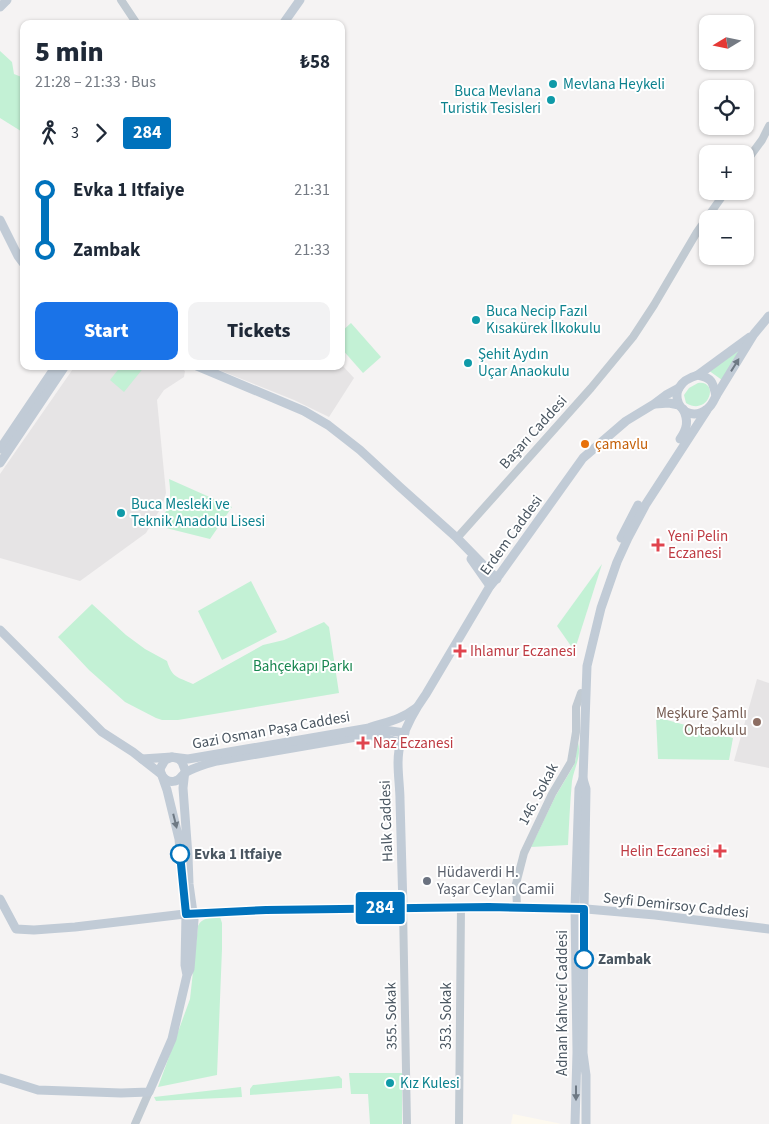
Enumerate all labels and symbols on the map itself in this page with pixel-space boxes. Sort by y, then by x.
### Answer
north arrow [699,15,754,70]
place label: Mevlana Heykeli [563,74,665,95]
marker: Mevlana Heykeli [547,78,559,90]
place label: Buca Mevlana Turistik Tesisleri [441,81,541,119]
marker: Buca Mevlana Turistik Tesisleri [545,94,557,106]
place label: Buca Necip Fazıl Kısakürek İlkokulu [486,301,601,339]
marker: Buca Necip Fazıl Kısakürek İlkokulu [470,314,482,326]
place label: Şehit Aydın Uçar Anaokulu [478,344,570,382]
marker: Şehit Aydın Uçar Anaokulu [462,357,474,369]
one-way arrow [731,358,740,371]
street label: Başarı Caddesi [495,391,572,474]
place label: çamavlu [595,434,648,455]
marker: çamavlu [579,438,591,450]
street label: Erdem Caddesi [475,491,548,580]
place label: Buca Mesleki ve Teknik Anadolu Lisesi [131,494,265,532]
marker: Buca Mesleki ve Teknik Anadolu Lisesi [115,507,127,519]
place label: Yeni Pelin Eczanesi [667,526,728,564]
marker: Yeni Pelin Eczanesi [652,539,664,551]
place label: Ihlamur Eczanesi [470,641,576,662]
marker: Ihlamur Eczanesi [454,645,466,657]
park label: Bahçekapı Parkı [253,656,353,677]
place label: Meşkure Şamlı Ortaokulu [656,703,747,741]
street label: Gazi Osman Paşa Caddesi [191,706,352,755]
marker: Meşkure Şamlı Ortaokulu [751,716,763,728]
place label: Naz Eczanesi [373,733,453,754]
marker: Naz Eczanesi [357,737,369,749]
street label: 146. Sokak [513,759,564,829]
street label: Halk Caddesi [375,780,398,862]
one-way arrow [171,814,179,829]
place label: Helin Eczanesi [620,841,710,862]
marker: Evka 1 Itfaiye [170,844,190,864]
place label: Evka 1 Itfaiye [194,844,282,865]
marker: Helin Eczanesi [714,845,726,857]
place label: Hüdaverdi H. Yaşar Ceylan Camii [436,862,554,900]
marker: Hüdaverdi H. Yaşar Ceylan Camii [421,875,433,887]
street label: Seyfi Demirsoy Caddesi [602,887,750,924]
line badge: 284 [351,892,409,924]
street label: Adnan Kahveci Caddesi [552,930,573,1076]
marker: Zambak [574,949,594,969]
place label: Zambak [598,949,652,970]
street label: 355. Sokak [380,981,403,1050]
street label: 353. Sokak [436,982,457,1050]
place label: Kız Kulesi [400,1073,460,1094]
marker: Kız Kulesi [384,1077,396,1089]
one-way arrow [572,1086,580,1102]

